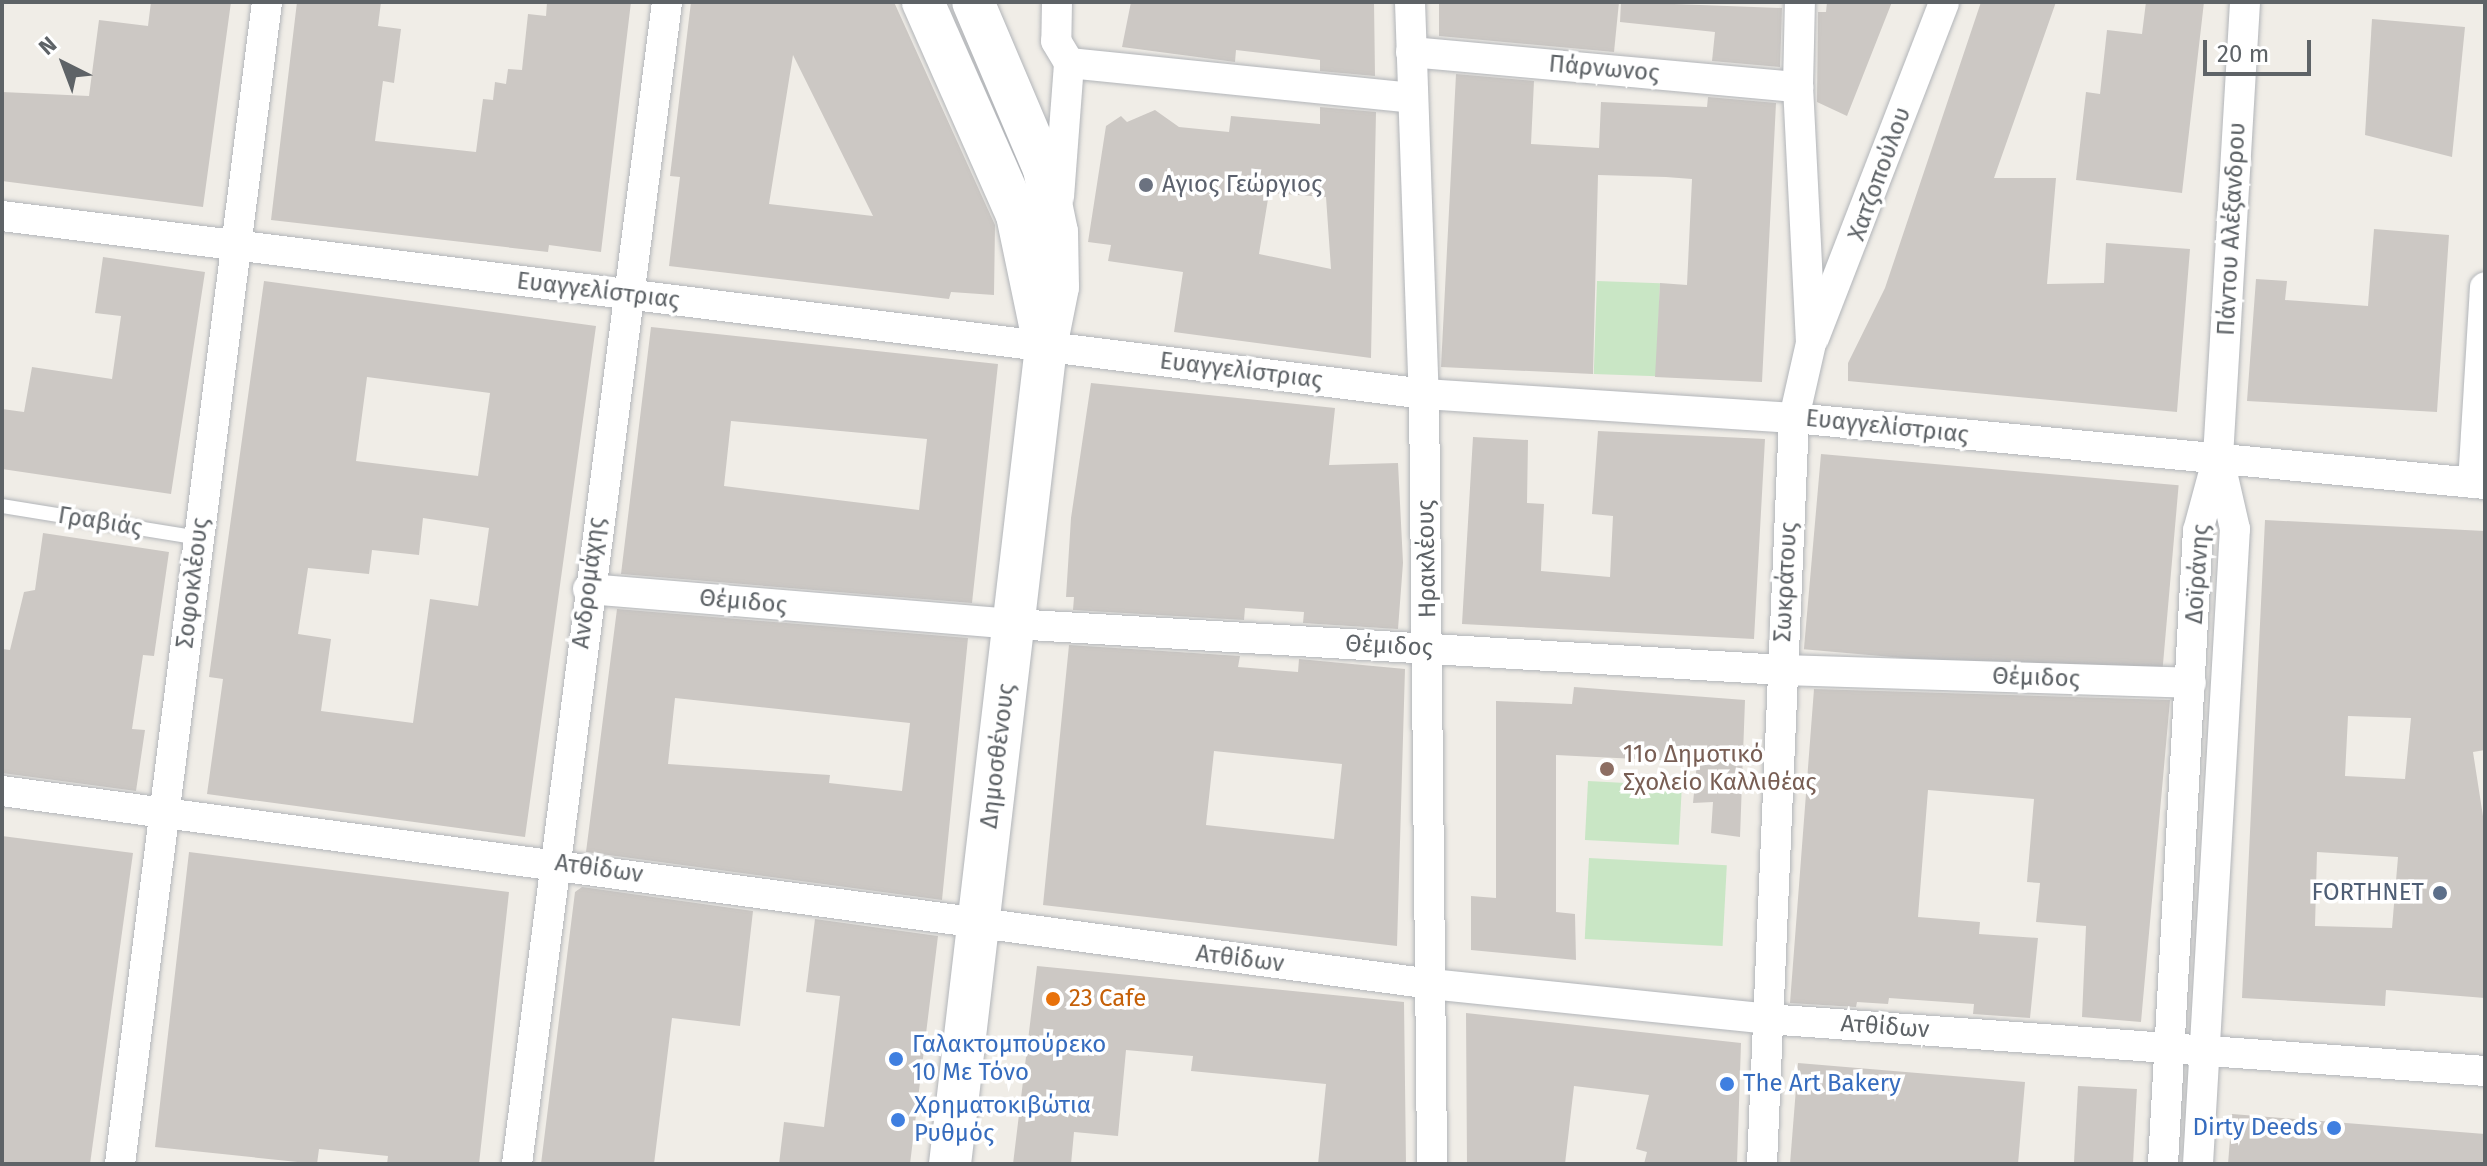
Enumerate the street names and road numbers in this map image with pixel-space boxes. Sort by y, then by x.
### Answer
street label: Πάρνωνος [1547,50,1661,88]
street label: Χατζοπούλου [1843,103,1917,245]
street label: Πάντου Αλέξανδρου [2212,122,2252,336]
street label: Ευαγγελίστριας [515,267,681,315]
street label: Ευαγγελίστριας [1158,347,1324,395]
street label: Ευαγγελίστριας [1804,404,1970,450]
street label: Ηρακλέους [1412,500,1442,618]
street label: Γραβιάς [56,501,144,543]
street label: Σοφοκλέους [171,516,215,650]
street label: Ανδρομάχης [567,516,611,650]
street label: Σωκράτους [1768,521,1804,643]
street label: Δοϊράνης [2180,523,2216,625]
street label: Θέμιδος [698,584,788,620]
street label: Θέμιδος [1344,629,1434,663]
street label: Θέμιδος [1992,662,2080,694]
street label: Δημοσθένους [975,682,1021,830]
street label: Ατθίδων [553,849,645,889]
street label: Ατθίδων [1194,939,1286,979]
street label: Ατθίδων [1840,1010,1930,1044]

